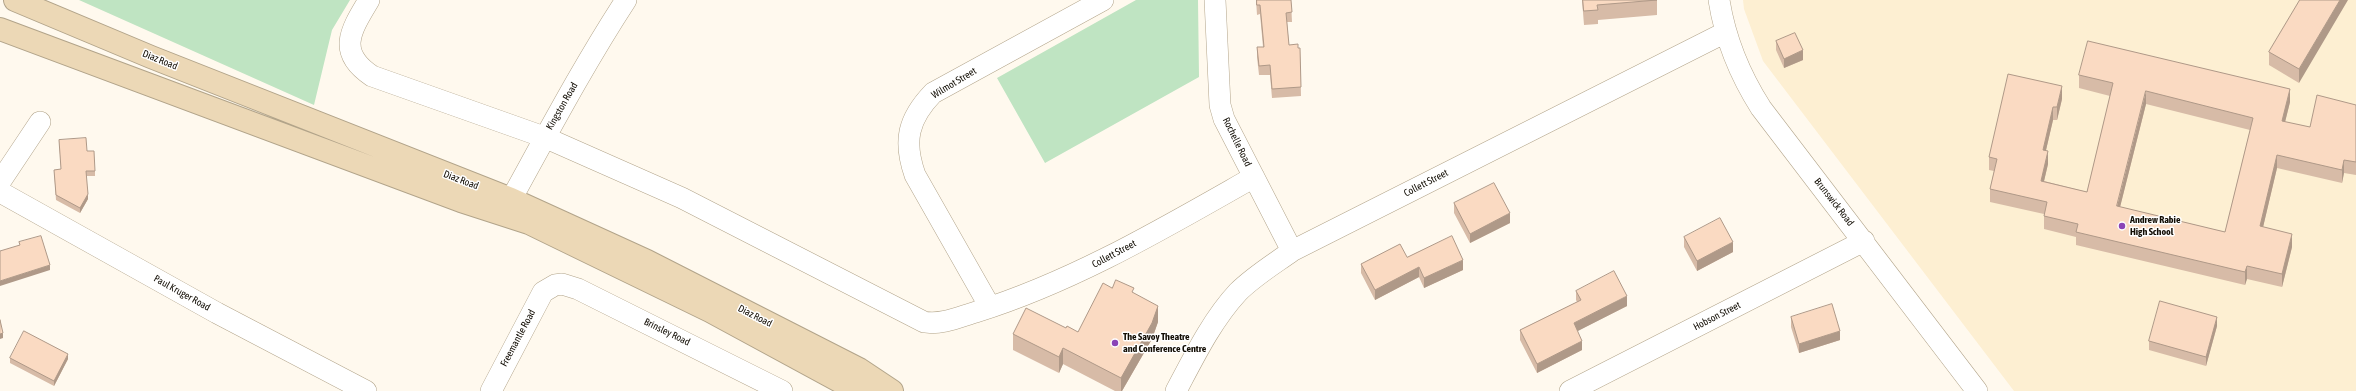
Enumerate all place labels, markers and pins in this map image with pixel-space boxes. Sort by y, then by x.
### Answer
place label: Andrew Rabie High School [2130,214,2180,238]
marker: Andrew Rabie High School [2117,221,2127,231]
place label: The Savoy Theatre and Conference Centre [1123,331,1206,354]
marker: The Savoy Theatre and Conference Centre [1110,338,1120,348]

